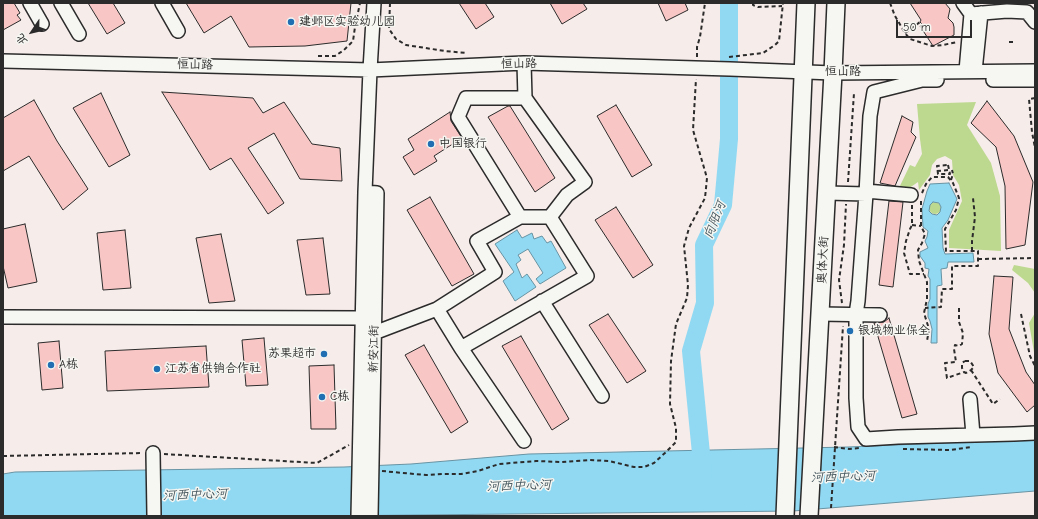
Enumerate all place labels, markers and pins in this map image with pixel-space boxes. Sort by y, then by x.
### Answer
place label: 建邺区实验幼儿园 [299,15,395,29]
marker: 建邺区实验幼儿园 [286,17,296,27]
place label: 中国银行 [439,137,487,151]
marker: 中国银行 [426,139,436,149]
place label: 银城物业保全 [858,324,930,338]
marker: 银城物业保全 [845,326,855,336]
place label: 苏果超市 [268,347,316,361]
marker: 苏果超市 [319,349,329,359]
place label: A栋 [59,358,78,372]
marker: A栋 [46,360,56,370]
place label: 江苏省供销合作社 [165,362,261,376]
marker: 江苏省供销合作社 [152,364,162,374]
place label: C栋 [330,390,349,404]
marker: C栋 [317,392,327,402]

